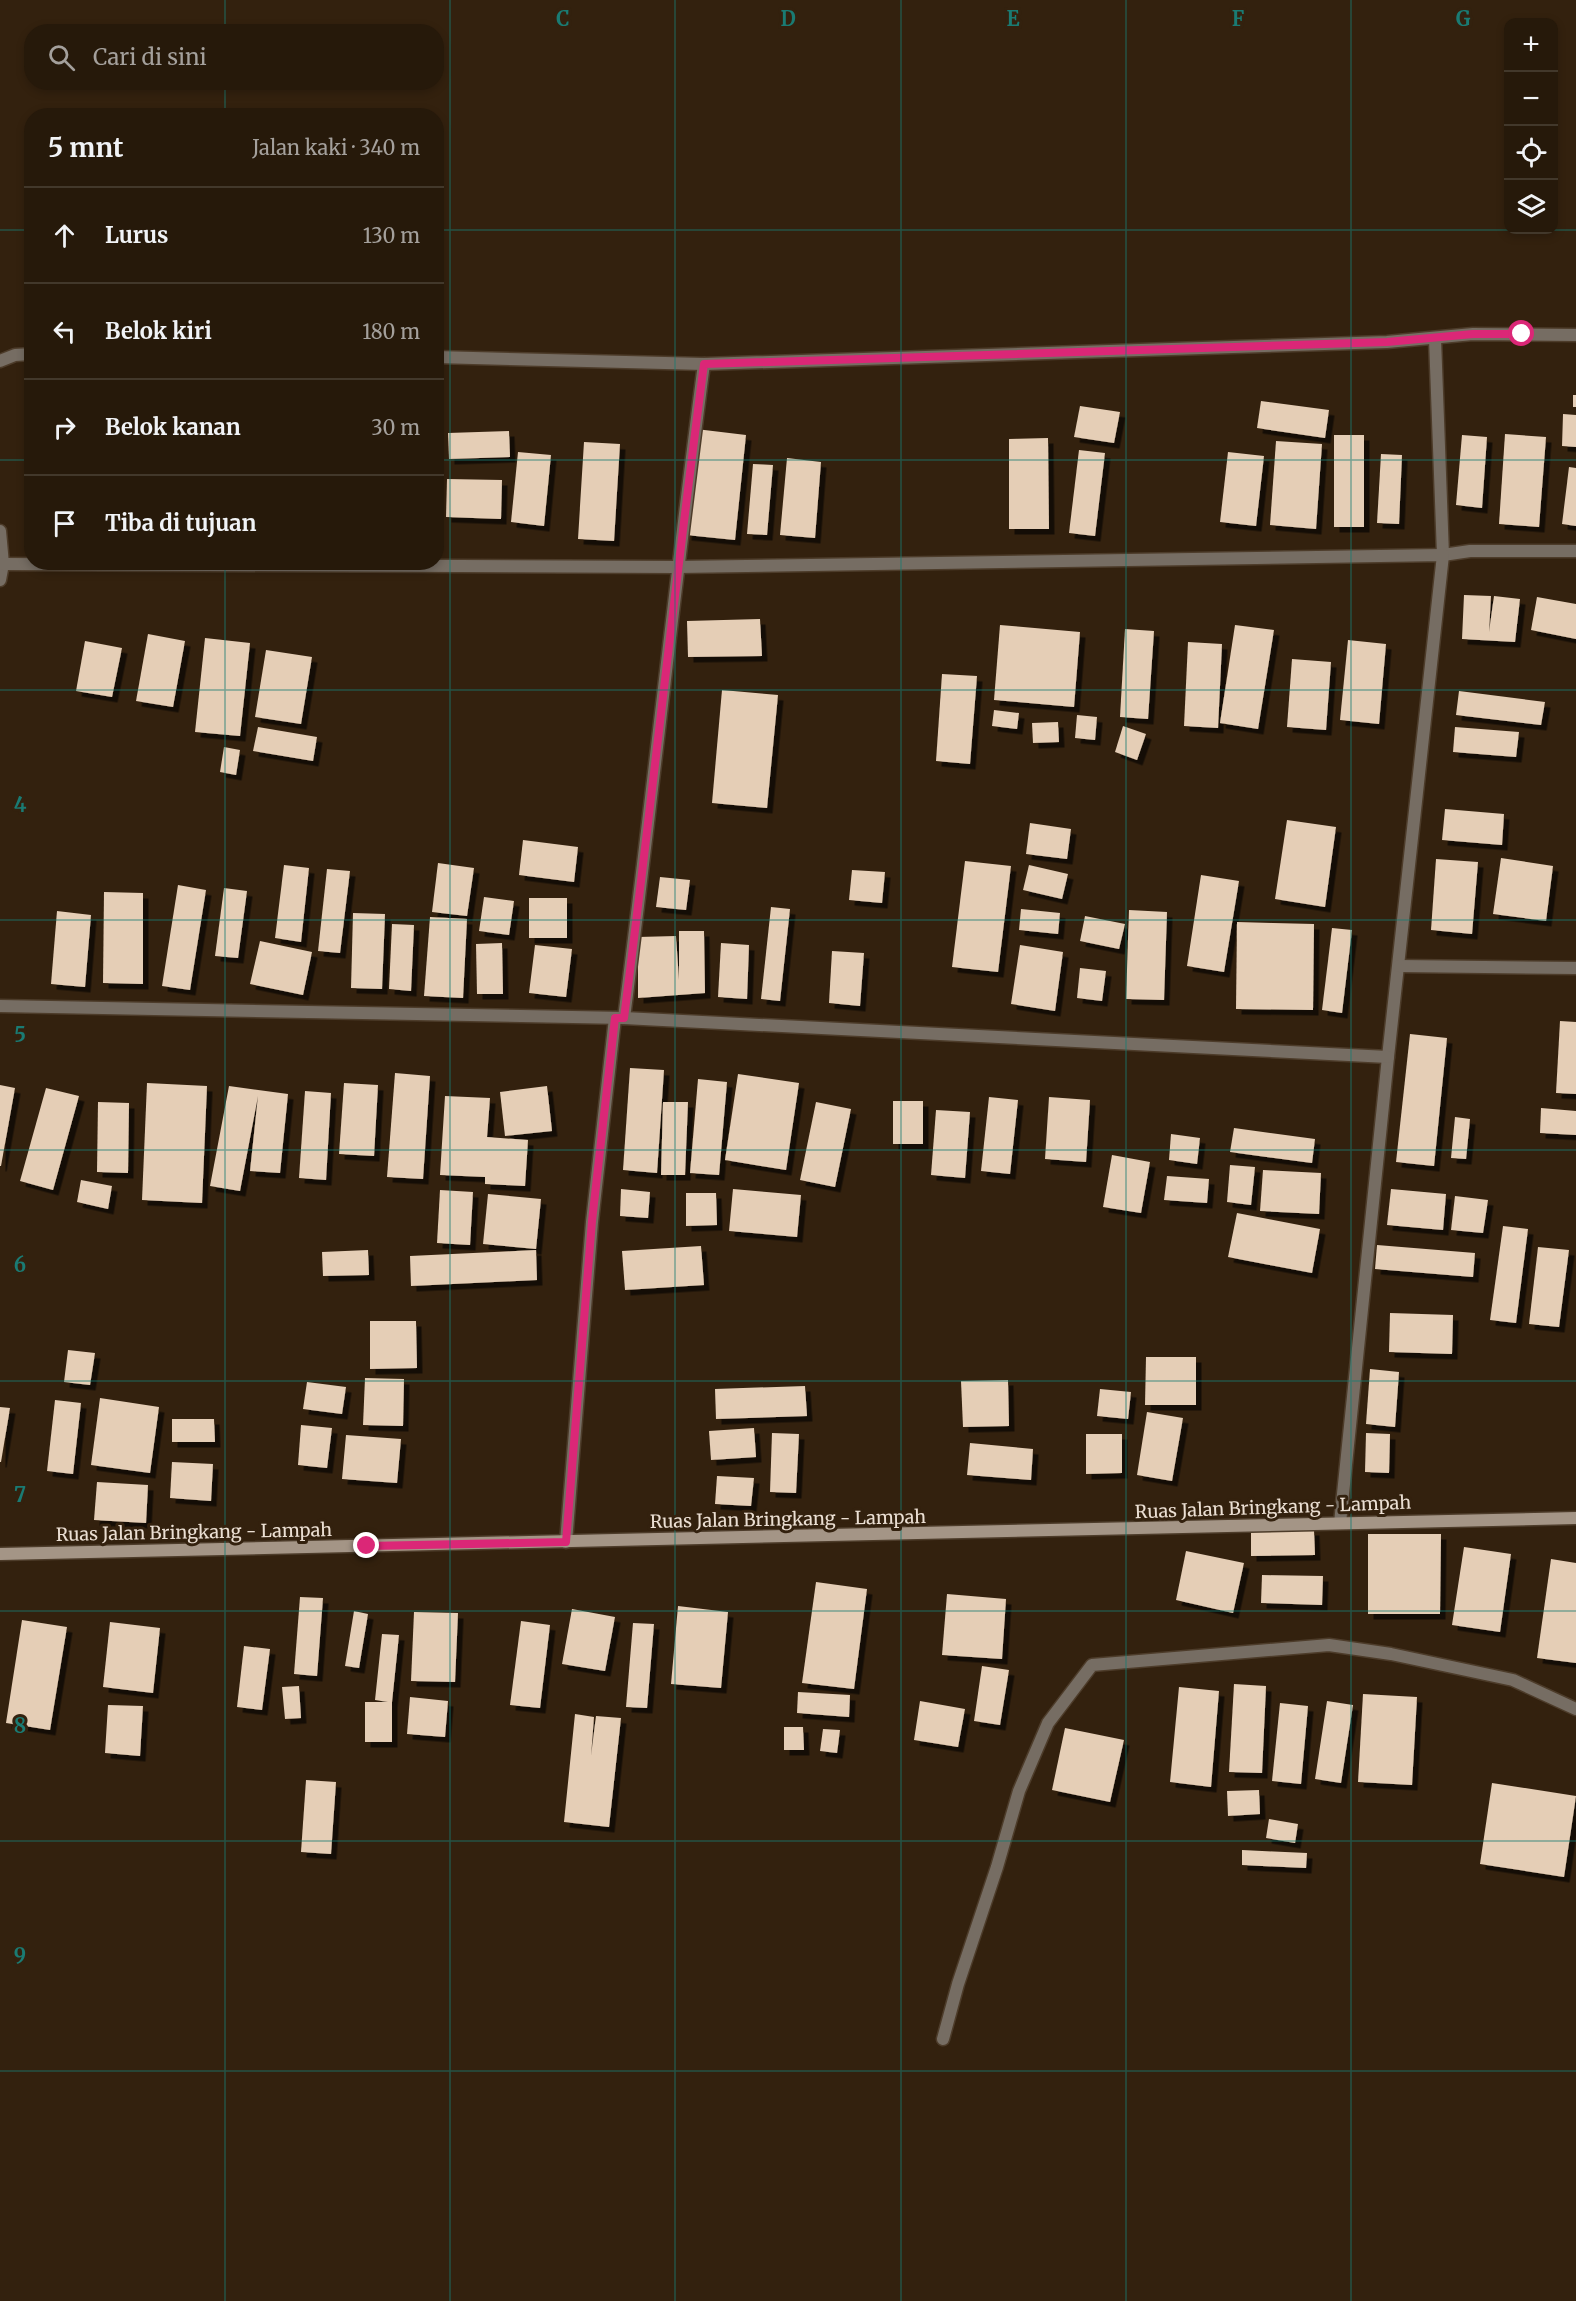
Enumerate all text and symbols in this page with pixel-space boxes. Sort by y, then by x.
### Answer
text: C [556,6,570,31]
text: D [780,6,796,31]
text: E [1006,6,1020,31]
text: F [1232,6,1245,31]
text: G [1456,6,1471,31]
map controls [1504,18,1558,234]
button: + [1504,18,1558,72]
search box [24,24,444,90]
icon: search [45,41,78,74]
text: Cari di sini [93,43,207,71]
button: − [1504,72,1558,126]
button: locate [1504,126,1558,180]
text: 5 mnt [48,131,123,164]
text: Jalan kaki · 340 m [252,135,420,160]
button: layers [1504,180,1558,234]
icon: ahead [48,219,81,252]
text: Lurus [105,221,168,249]
text: 130 m [363,223,420,248]
icon: left [48,315,81,348]
text: Belok kiri [105,317,212,345]
text: 180 m [362,319,420,344]
route start [1508,320,1534,346]
icon: right [48,411,81,444]
text: Belok kanan [105,413,241,441]
text: 30 m [371,415,420,440]
icon: arrive [48,507,81,540]
text: Tiba di tujuan [105,509,256,537]
text: 4 [14,792,27,817]
text: 5 [14,1022,26,1047]
text: 6 [14,1252,26,1277]
text: 7 [14,1482,26,1507]
street label: Ruas Jalan Bringkang - Lampah [1134,1491,1412,1523]
street label: Ruas Jalan Bringkang - Lampah [650,1505,926,1533]
street label: Ruas Jalan Bringkang - Lampah [56,1518,332,1546]
route end [353,1532,379,1558]
text: 8 [14,1713,26,1738]
text: 9 [14,1943,26,1968]

